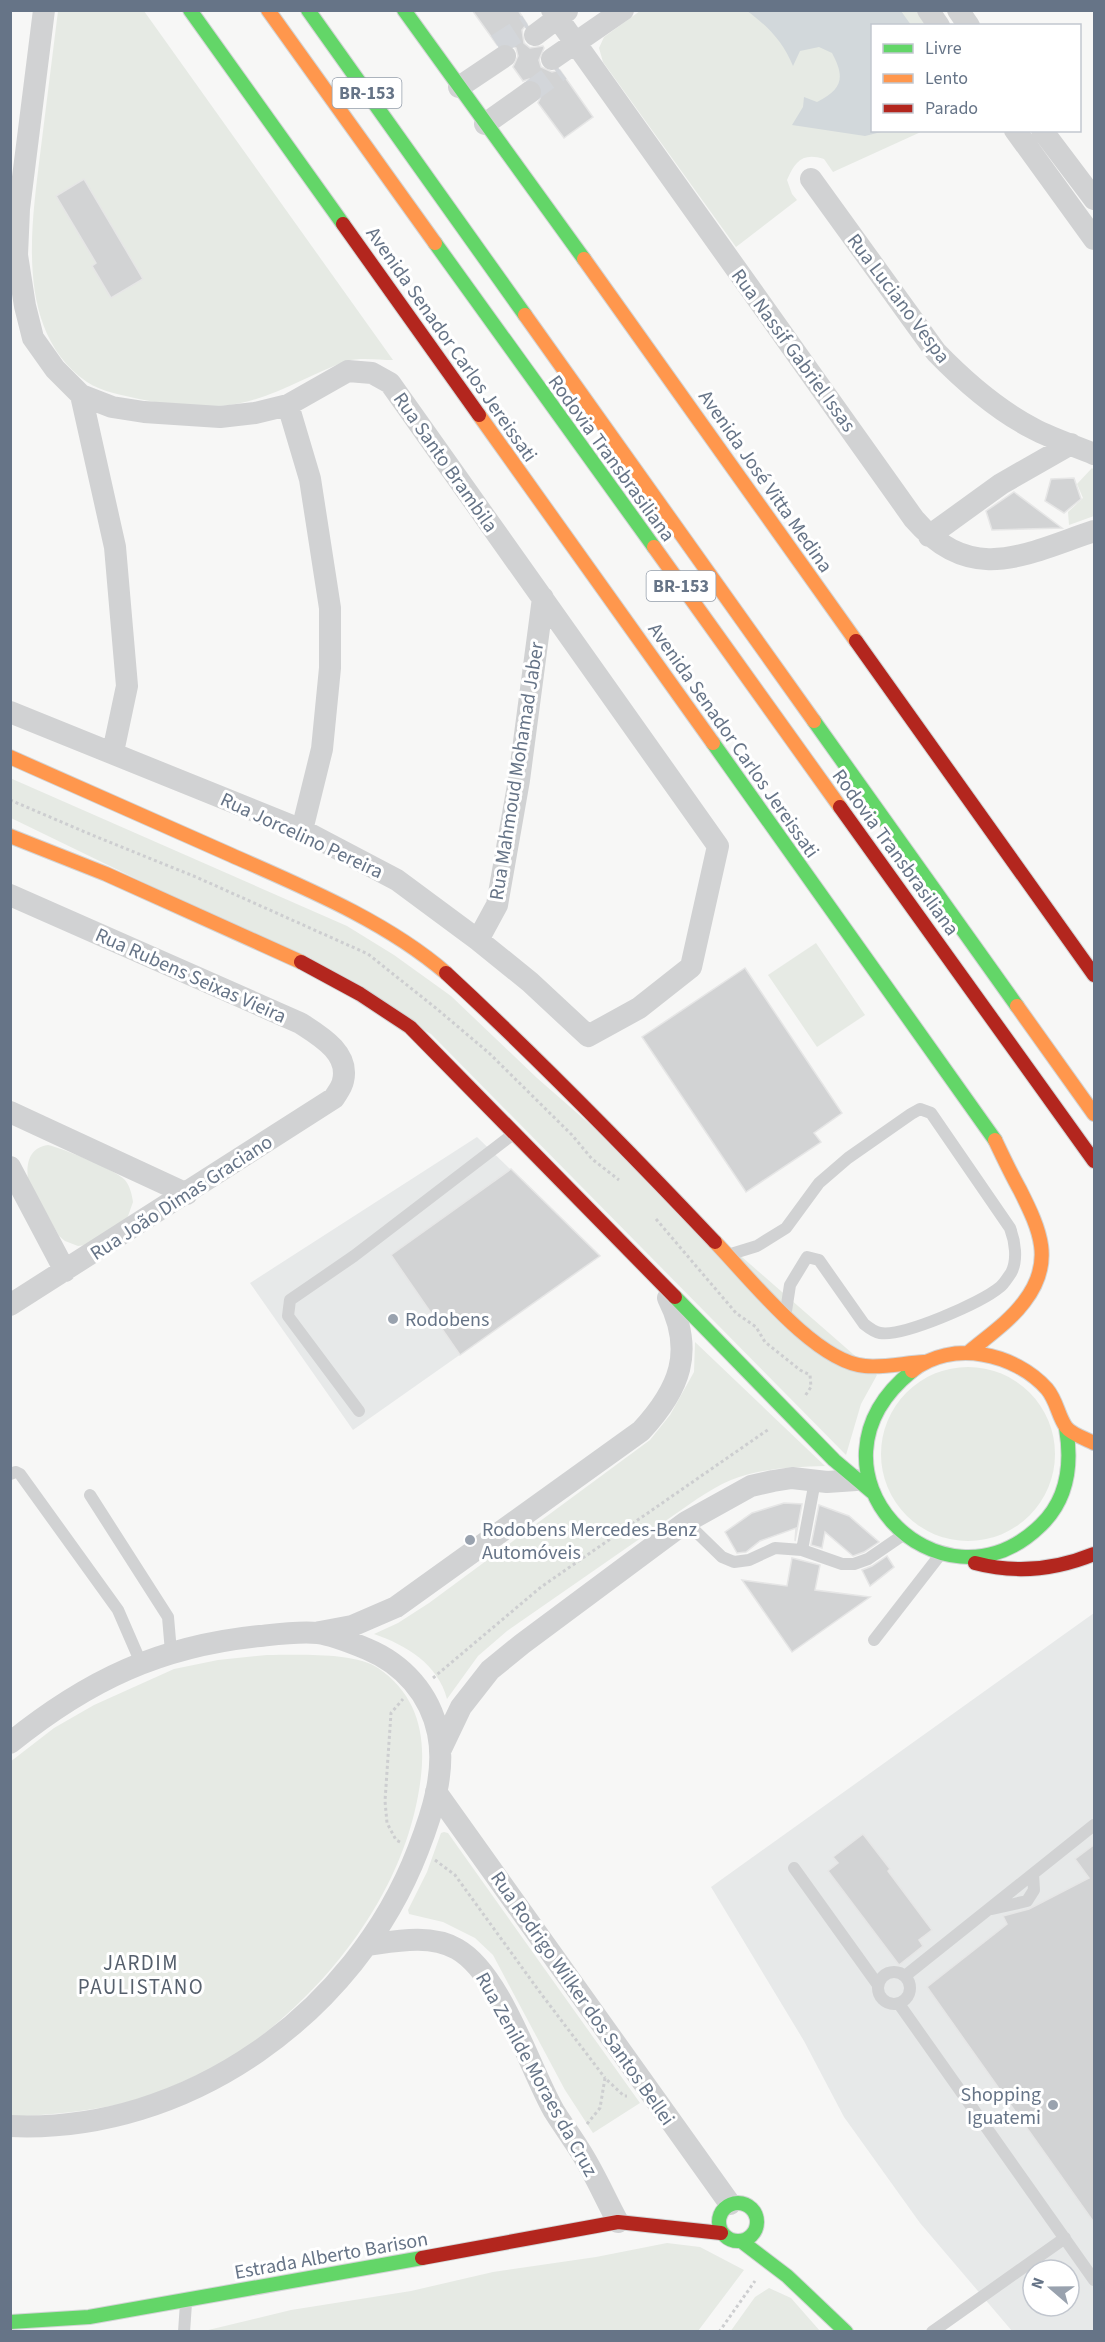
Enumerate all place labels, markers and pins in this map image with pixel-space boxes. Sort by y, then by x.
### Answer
place label: Rodobens [405,1306,489,1334]
marker: Rodobens [386,1312,400,1326]
place label: Rodobens Mercedes-Benz Automóveis [482,1516,697,1567]
marker: Rodobens Mercedes-Benz Automóveis [463,1533,477,1547]
place label: Shopping Iguatemi [960,2081,1041,2132]
marker: Shopping Iguatemi [1046,2098,1060,2112]

